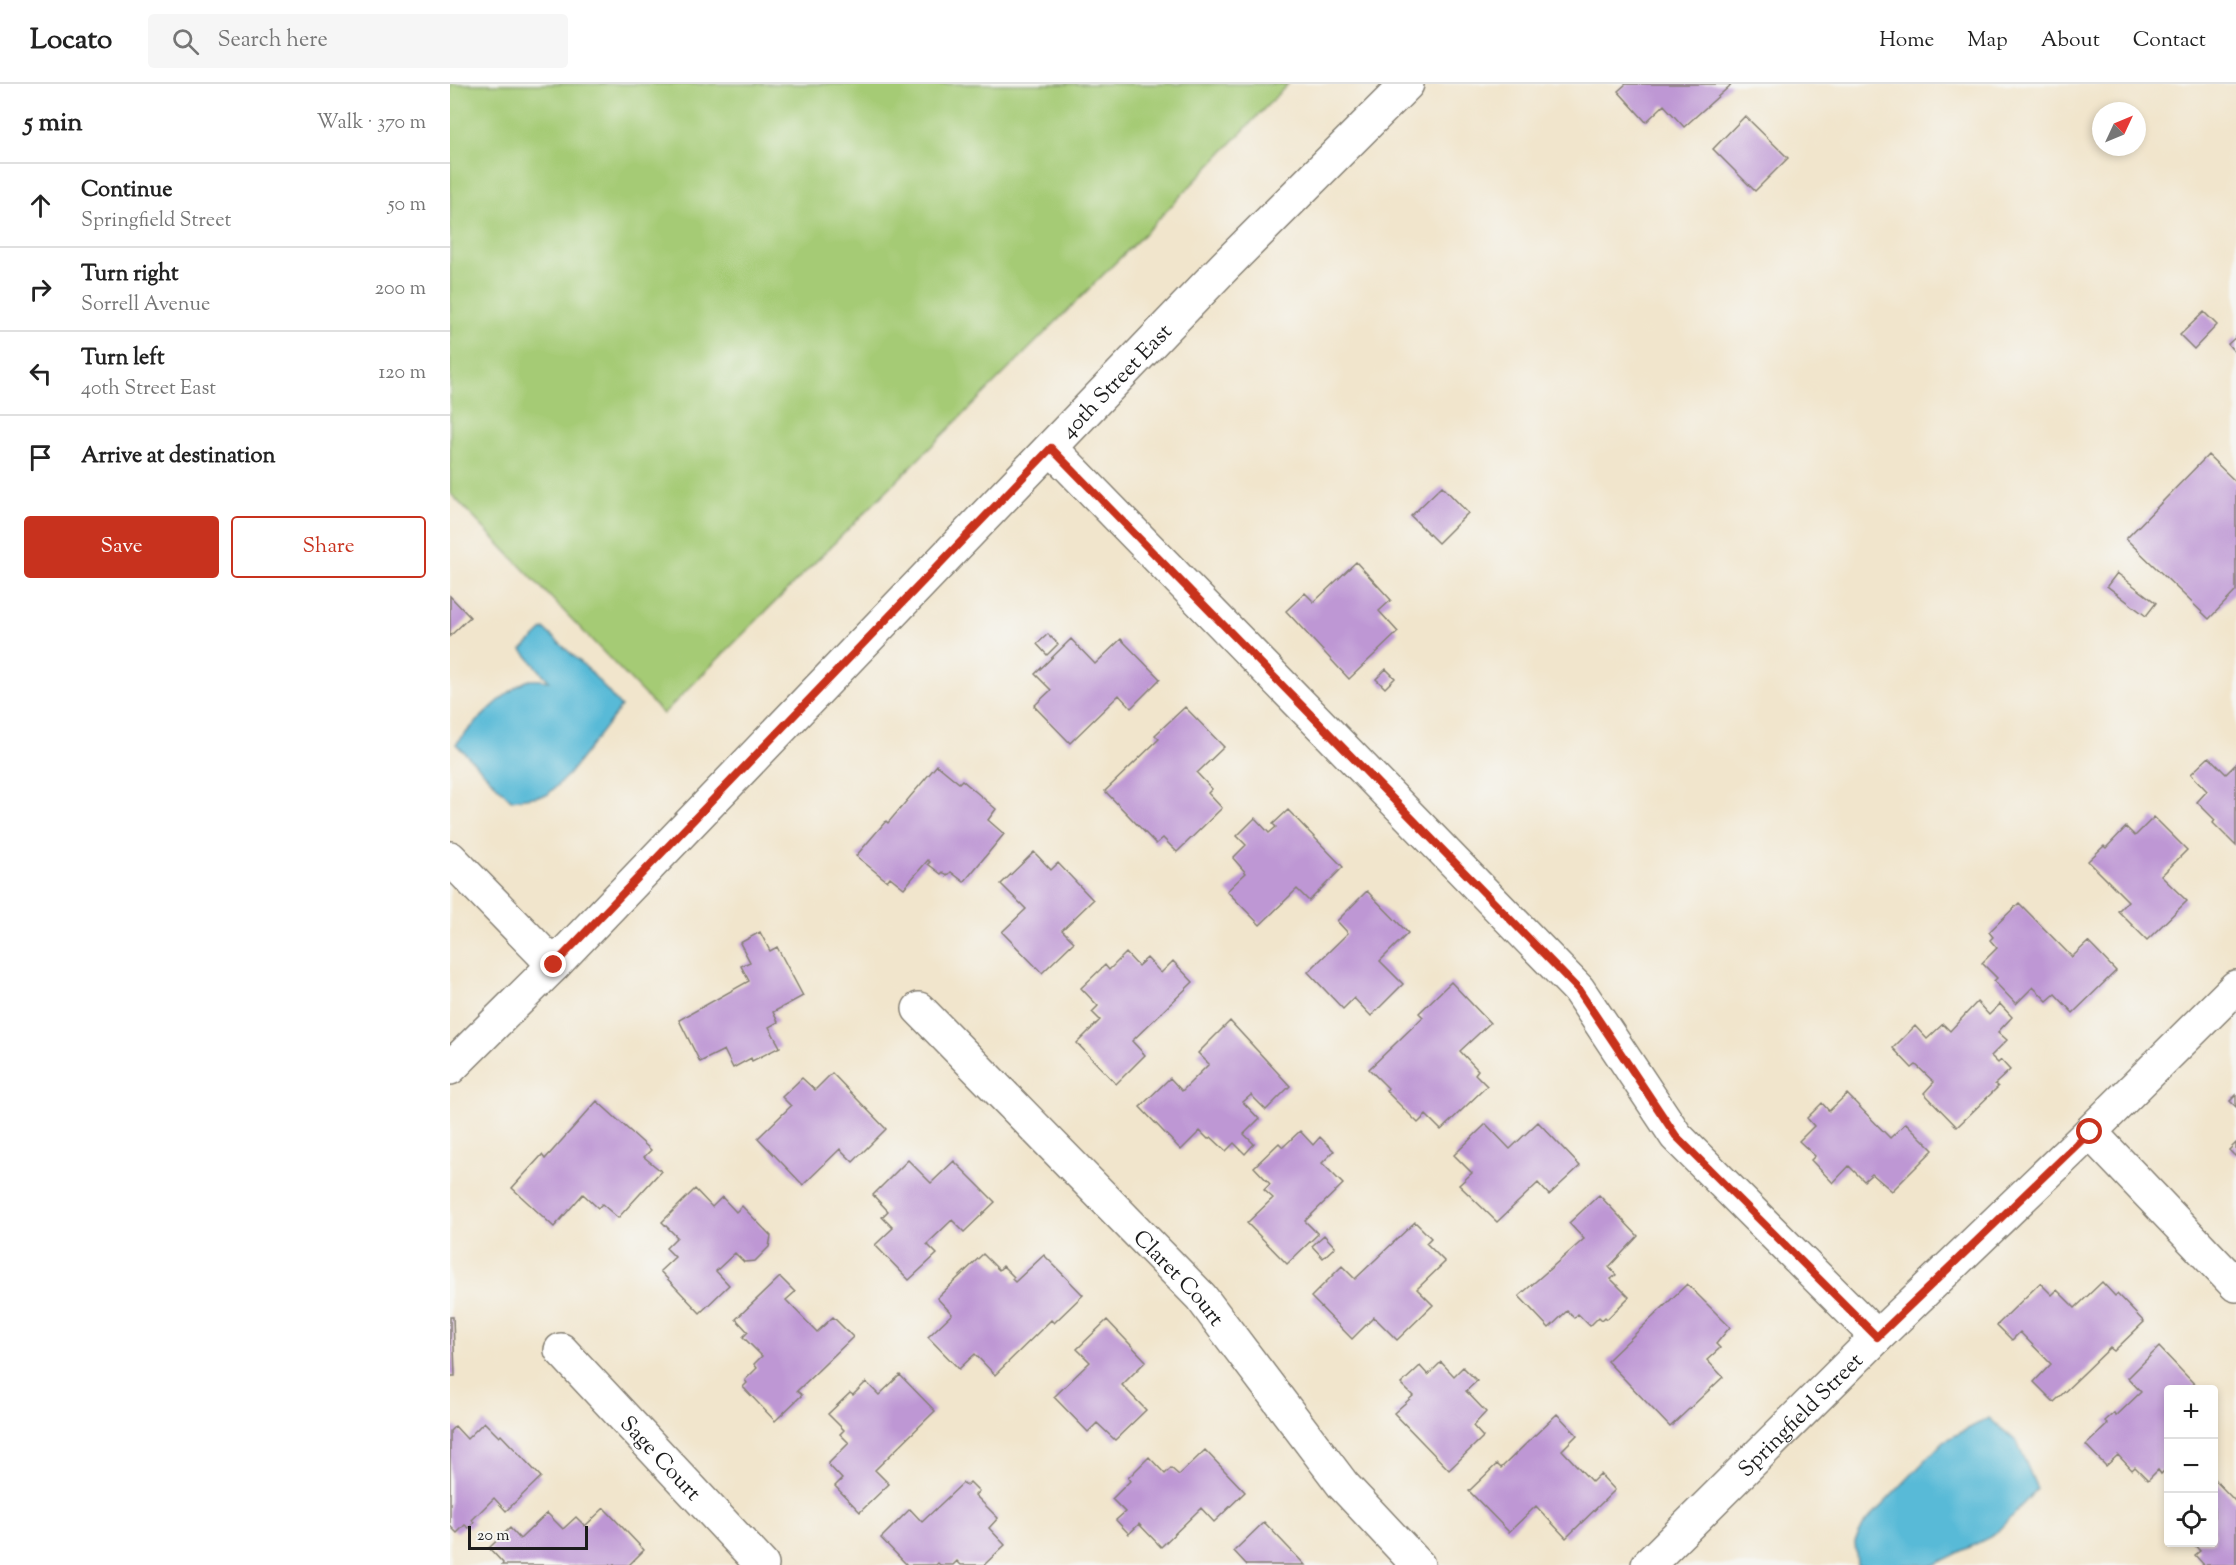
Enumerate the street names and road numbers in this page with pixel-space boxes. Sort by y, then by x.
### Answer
street label: 40th Street East [1054,317,1181,447]
street label: Claret Court [1124,1224,1231,1334]
street label: Springfield Street [1732,1346,1872,1486]
street label: Sage Court [611,1410,707,1509]

